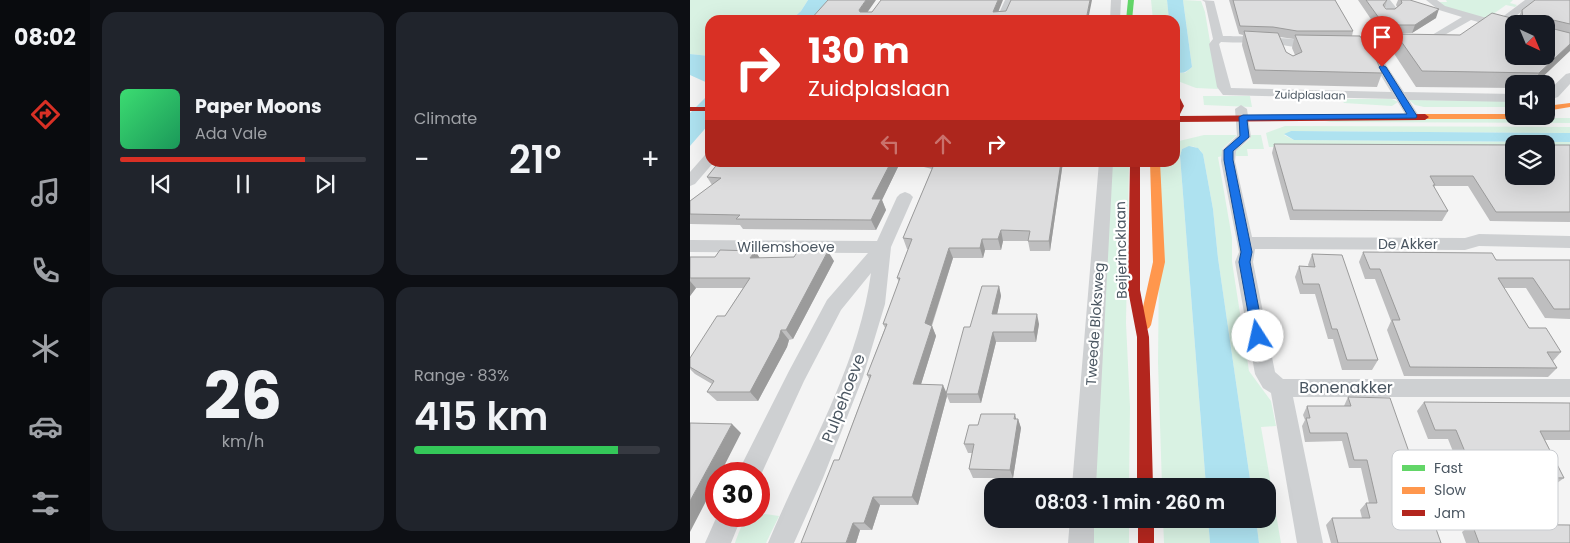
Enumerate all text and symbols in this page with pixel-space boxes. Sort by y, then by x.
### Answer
north arrow [1505,15,1555,65]
map controls [1505,15,1555,185]
pin [1361,16,1403,67]
text: 08:02 [14,22,76,53]
icon: arrive [1368,23,1396,51]
text: 130 m [808,26,910,75]
icon: right [725,35,790,100]
text: Zuidplaslaan [808,73,950,104]
button: sound [1505,75,1555,125]
street label: Zuidplaslaan [1274,86,1346,104]
text: Paper Moons [195,93,322,120]
icon: directions [28,97,63,132]
text: Climate [414,107,477,130]
text: Ada Vale [195,122,267,145]
icon: left [876,130,904,158]
icon: ahead [929,130,957,158]
icon: right [982,130,1010,158]
text: 21° [509,133,561,186]
button: layers [1505,135,1555,185]
text: − [414,140,429,179]
text: + [641,140,660,179]
icon: previous [147,170,175,198]
icon: pause [229,170,257,198]
icon: next [311,170,339,198]
icon: music [28,175,63,210]
street label: Beijerincklaan [1110,201,1132,299]
street label: De Akker [1378,234,1438,254]
street label: Willemshoeve [737,237,835,257]
icon: phone [28,253,63,288]
street label: Tweede Bloksweg [1081,262,1109,386]
position arrow [1231,309,1283,361]
icon: climate [28,331,63,366]
street label: Pulpehoeve [816,350,871,446]
text: 26 [204,351,282,442]
text: Range · 83% [414,364,509,387]
street label: Bonenakker [1299,376,1393,399]
text: 415 km [414,390,548,443]
icon: car [28,409,63,444]
text: km/h [222,430,264,453]
legend [1392,450,1558,530]
text: Fast [1434,458,1463,478]
speed limit sign: 30 [705,462,770,527]
text: Slow [1434,480,1467,500]
icon: filters [28,486,63,521]
text: 08:03 · 1 min · 260 m [1035,489,1225,516]
text: Jam [1434,503,1465,523]

